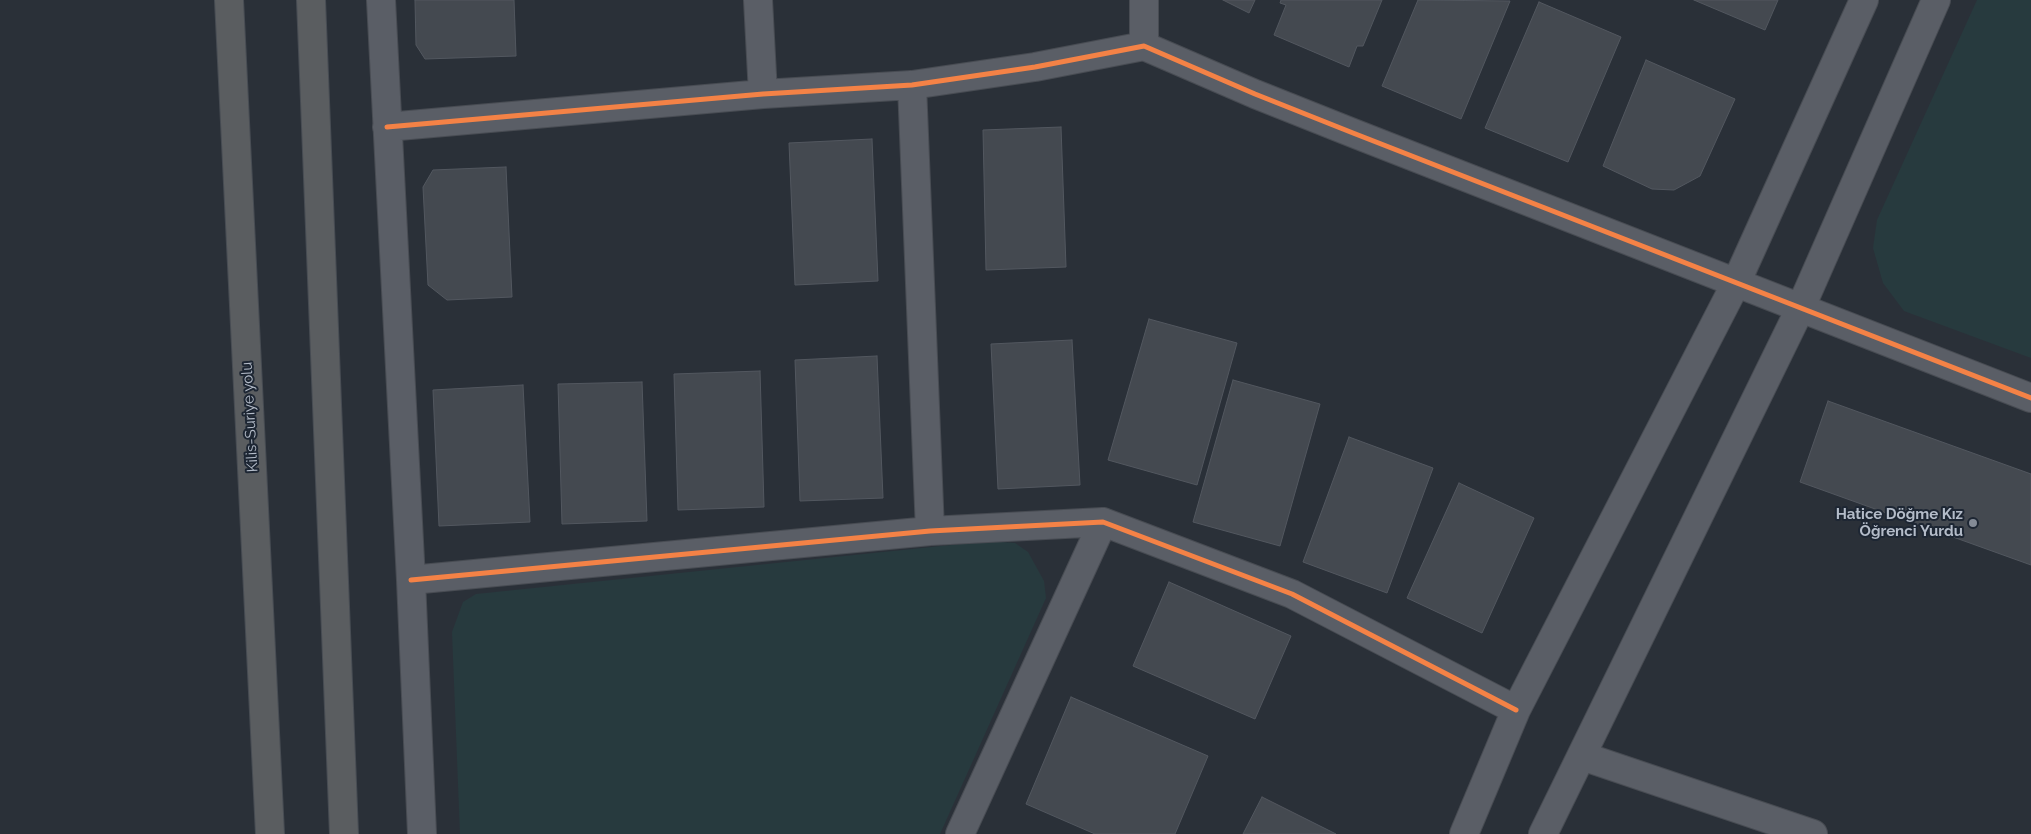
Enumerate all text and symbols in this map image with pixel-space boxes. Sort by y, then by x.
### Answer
street label: Kilis-Suriye yolu [238,361,262,473]
place label: Hatice Döğme Kız Öğrenci Yurdu [1836,505,1963,540]
marker: Hatice Döğme Kız Öğrenci Yurdu [1967,517,1979,529]

